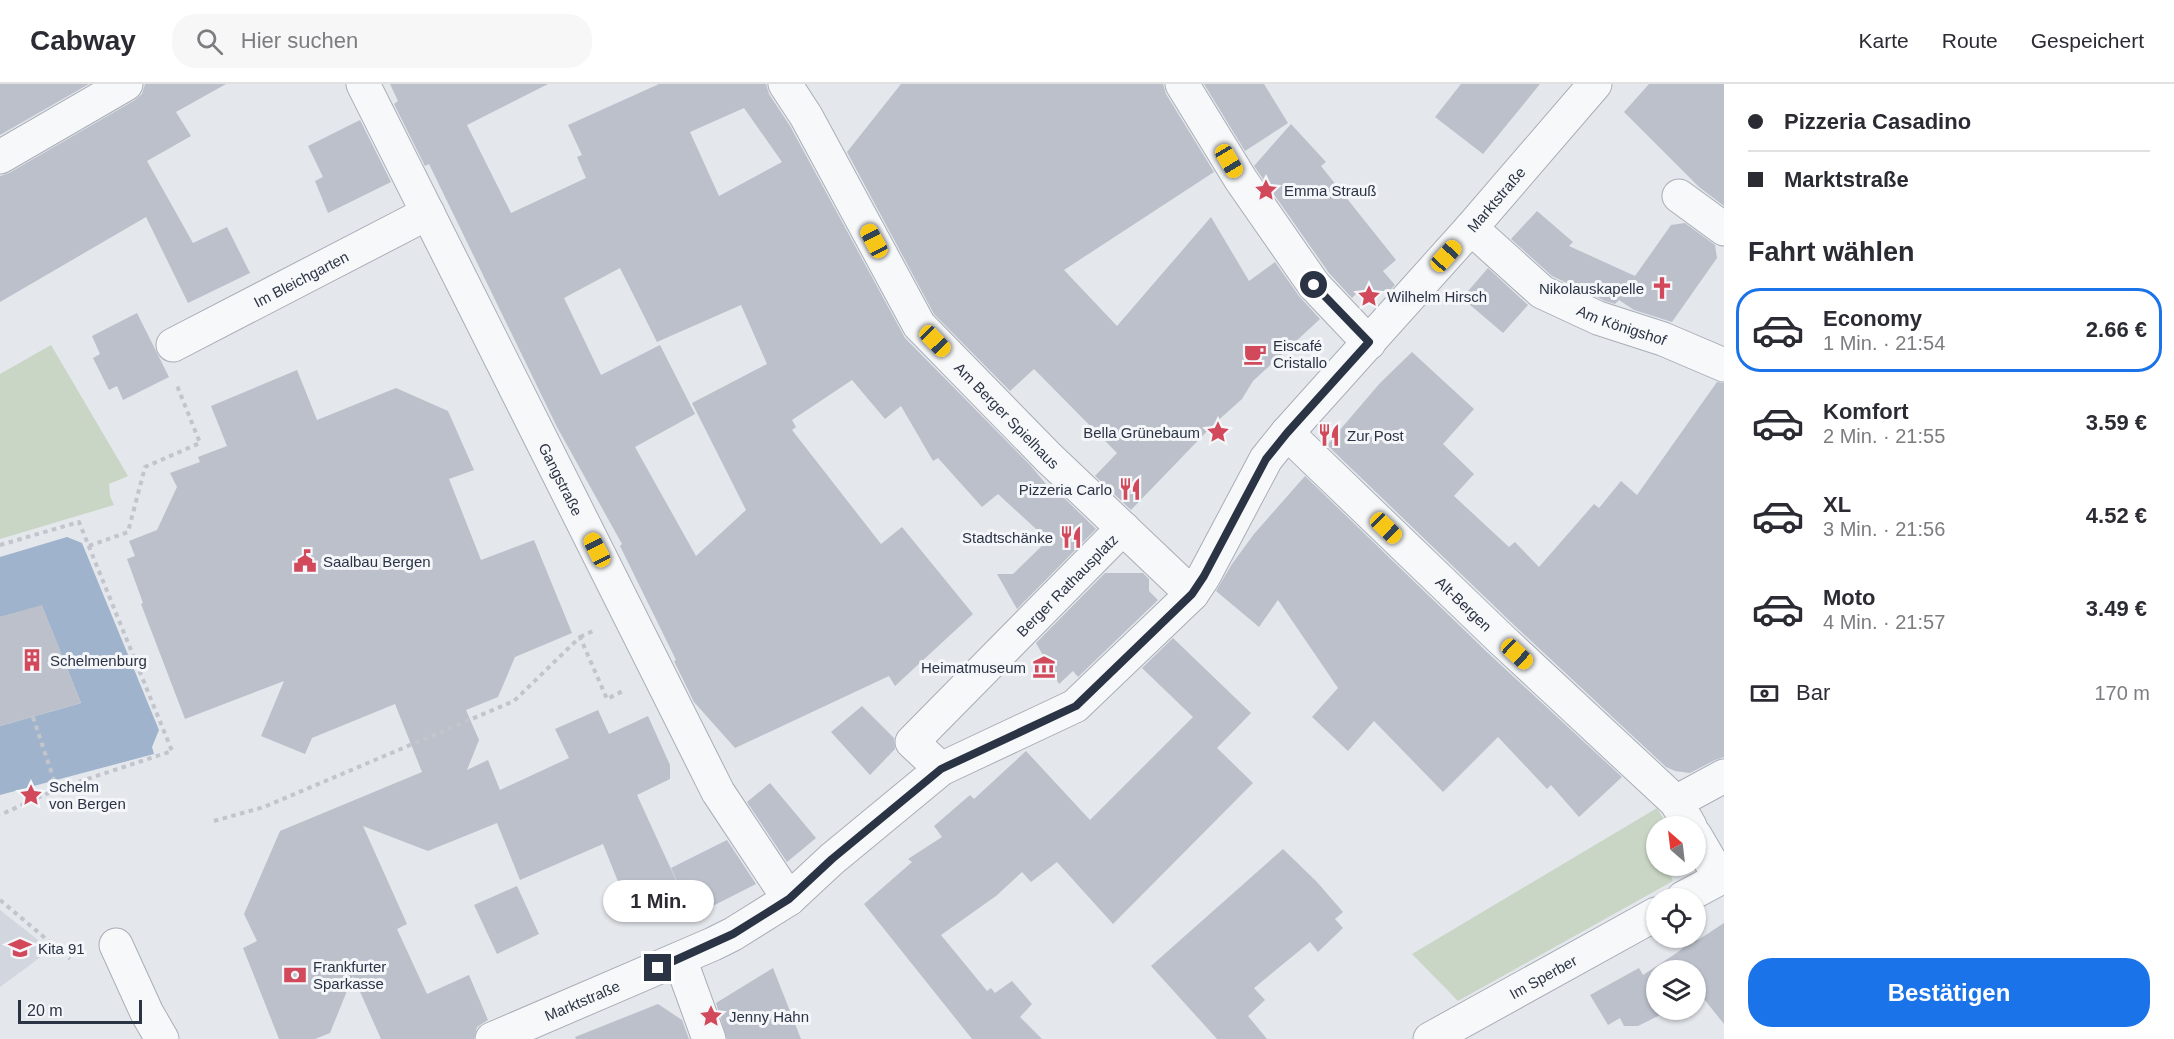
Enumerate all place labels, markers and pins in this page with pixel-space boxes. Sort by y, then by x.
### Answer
place icon: Emma Strauß [1253,177,1279,203]
place label: Emma Strauß [1284,182,1377,199]
church icon: Nikolauskapelle [1649,275,1675,301]
place label: Nikolauskapelle [1539,280,1644,297]
place icon: Wilhelm Hirsch [1356,283,1382,309]
place label: Wilhelm Hirsch [1387,288,1487,305]
place label: Eiscafé Cristallo [1273,337,1327,371]
cafe icon: Eiscafé Cristallo [1242,341,1268,367]
place icon: Bella Grünebaum [1205,419,1231,445]
restaurant icon: Zur Post [1316,422,1342,448]
place label: Bella Grünebaum [1083,424,1200,441]
place label: Zur Post [1347,427,1405,444]
restaurant icon: Pizzeria Carlo [1117,476,1143,502]
place label: Pizzeria Carlo [1019,481,1112,498]
restaurant icon: Stadtschänke [1058,524,1084,550]
place label: Stadtschänke [962,529,1053,546]
public building icon: Saalbau Bergen [292,548,318,574]
place label: Saalbau Bergen [323,553,431,570]
building icon: Schelmenburg [19,647,45,673]
place label: Schelmenburg [50,652,147,669]
museum icon: Heimatmuseum [1031,654,1057,680]
place label: Heimatmuseum [921,659,1026,676]
place label: Schelm von Bergen [49,778,126,812]
place icon: Schelm von Bergen [18,782,44,808]
school or university icon: Kita 91 [7,935,33,961]
place label: Kita 91 [38,940,85,957]
place label: Frankfurter Sparkasse [313,958,386,992]
bank icon: Frankfurter Sparkasse [282,962,308,988]
place icon: Jenny Hahn [698,1003,724,1029]
place label: Jenny Hahn [729,1008,809,1025]

